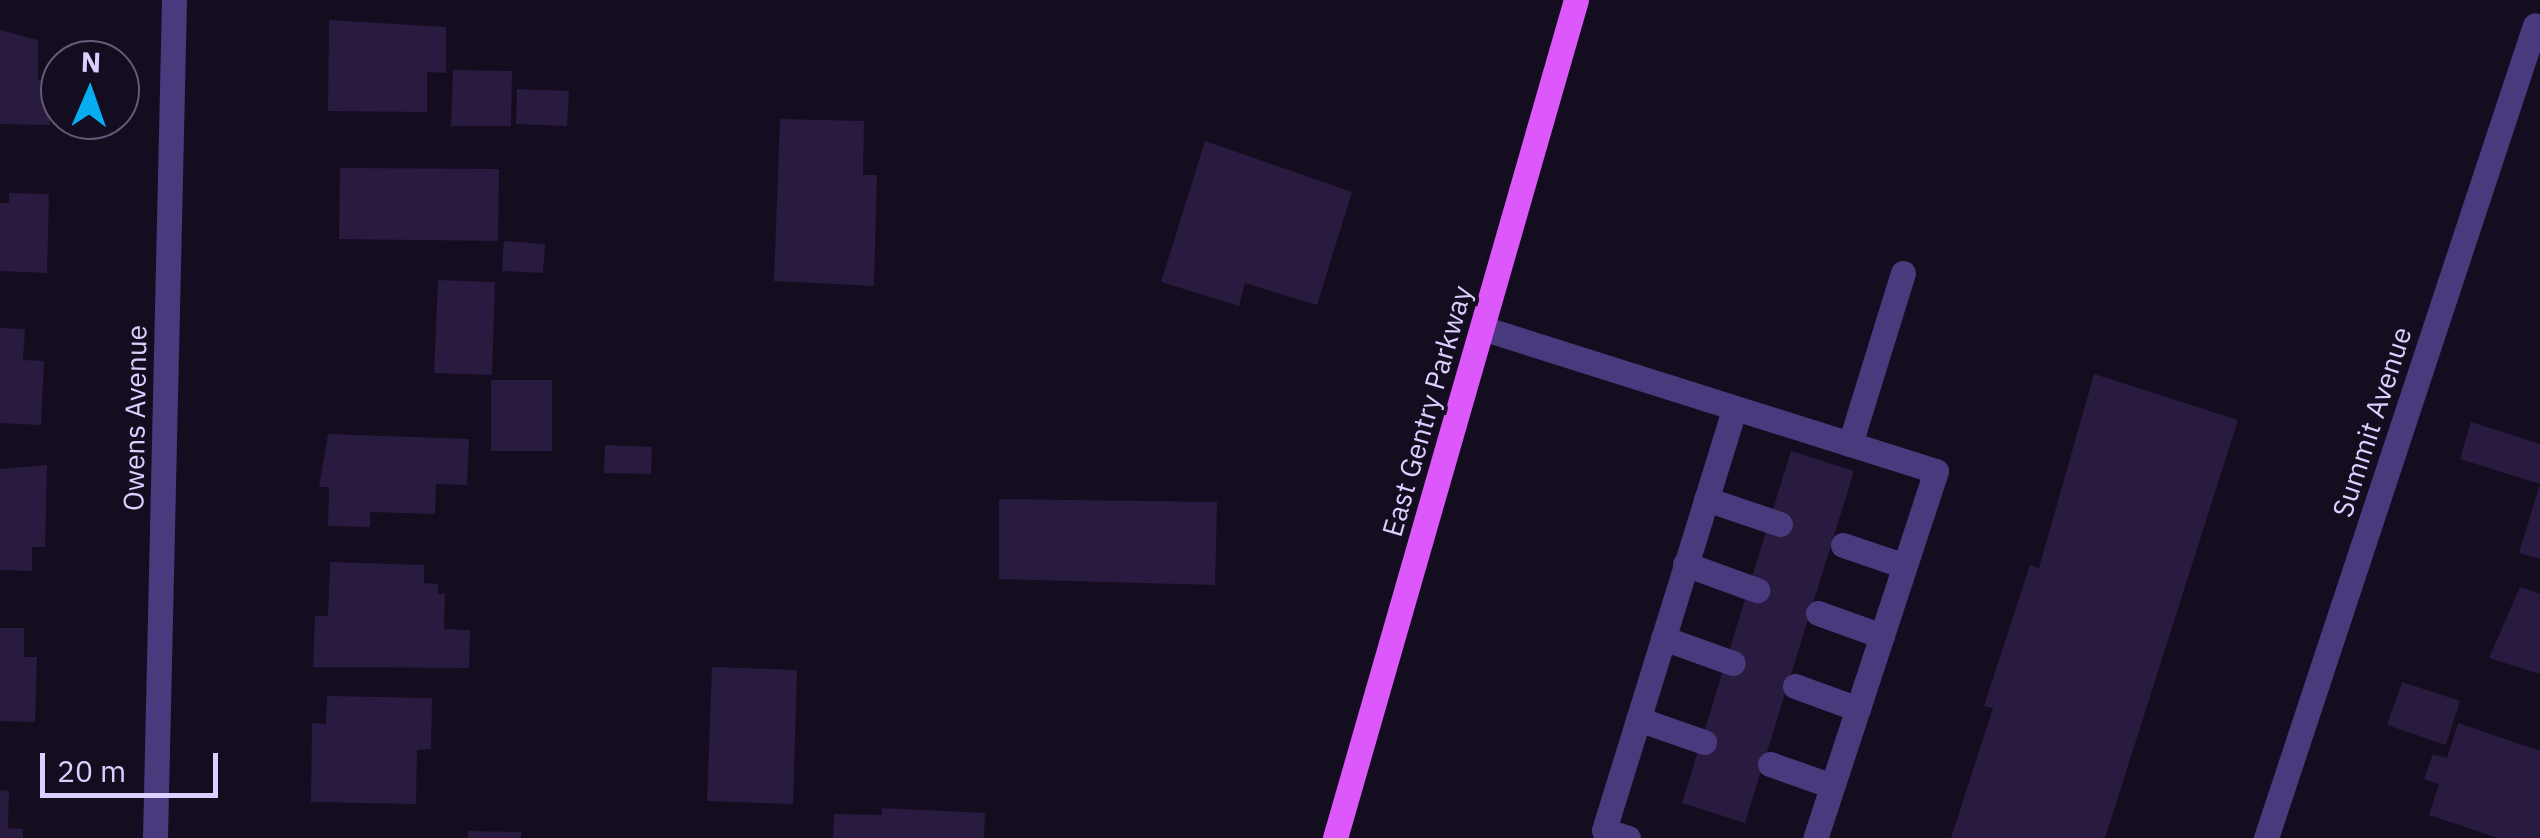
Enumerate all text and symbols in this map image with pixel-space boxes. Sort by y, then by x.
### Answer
north arrow [40,40,140,140]
text: N [80,43,102,80]
street label: East Gentry Parkway [1375,282,1479,540]
street label: Summit Avenue [2325,323,2419,521]
street label: Owens Avenue [117,325,153,511]
scale bar [45,733,222,795]
text: 20 m [57,751,126,790]

